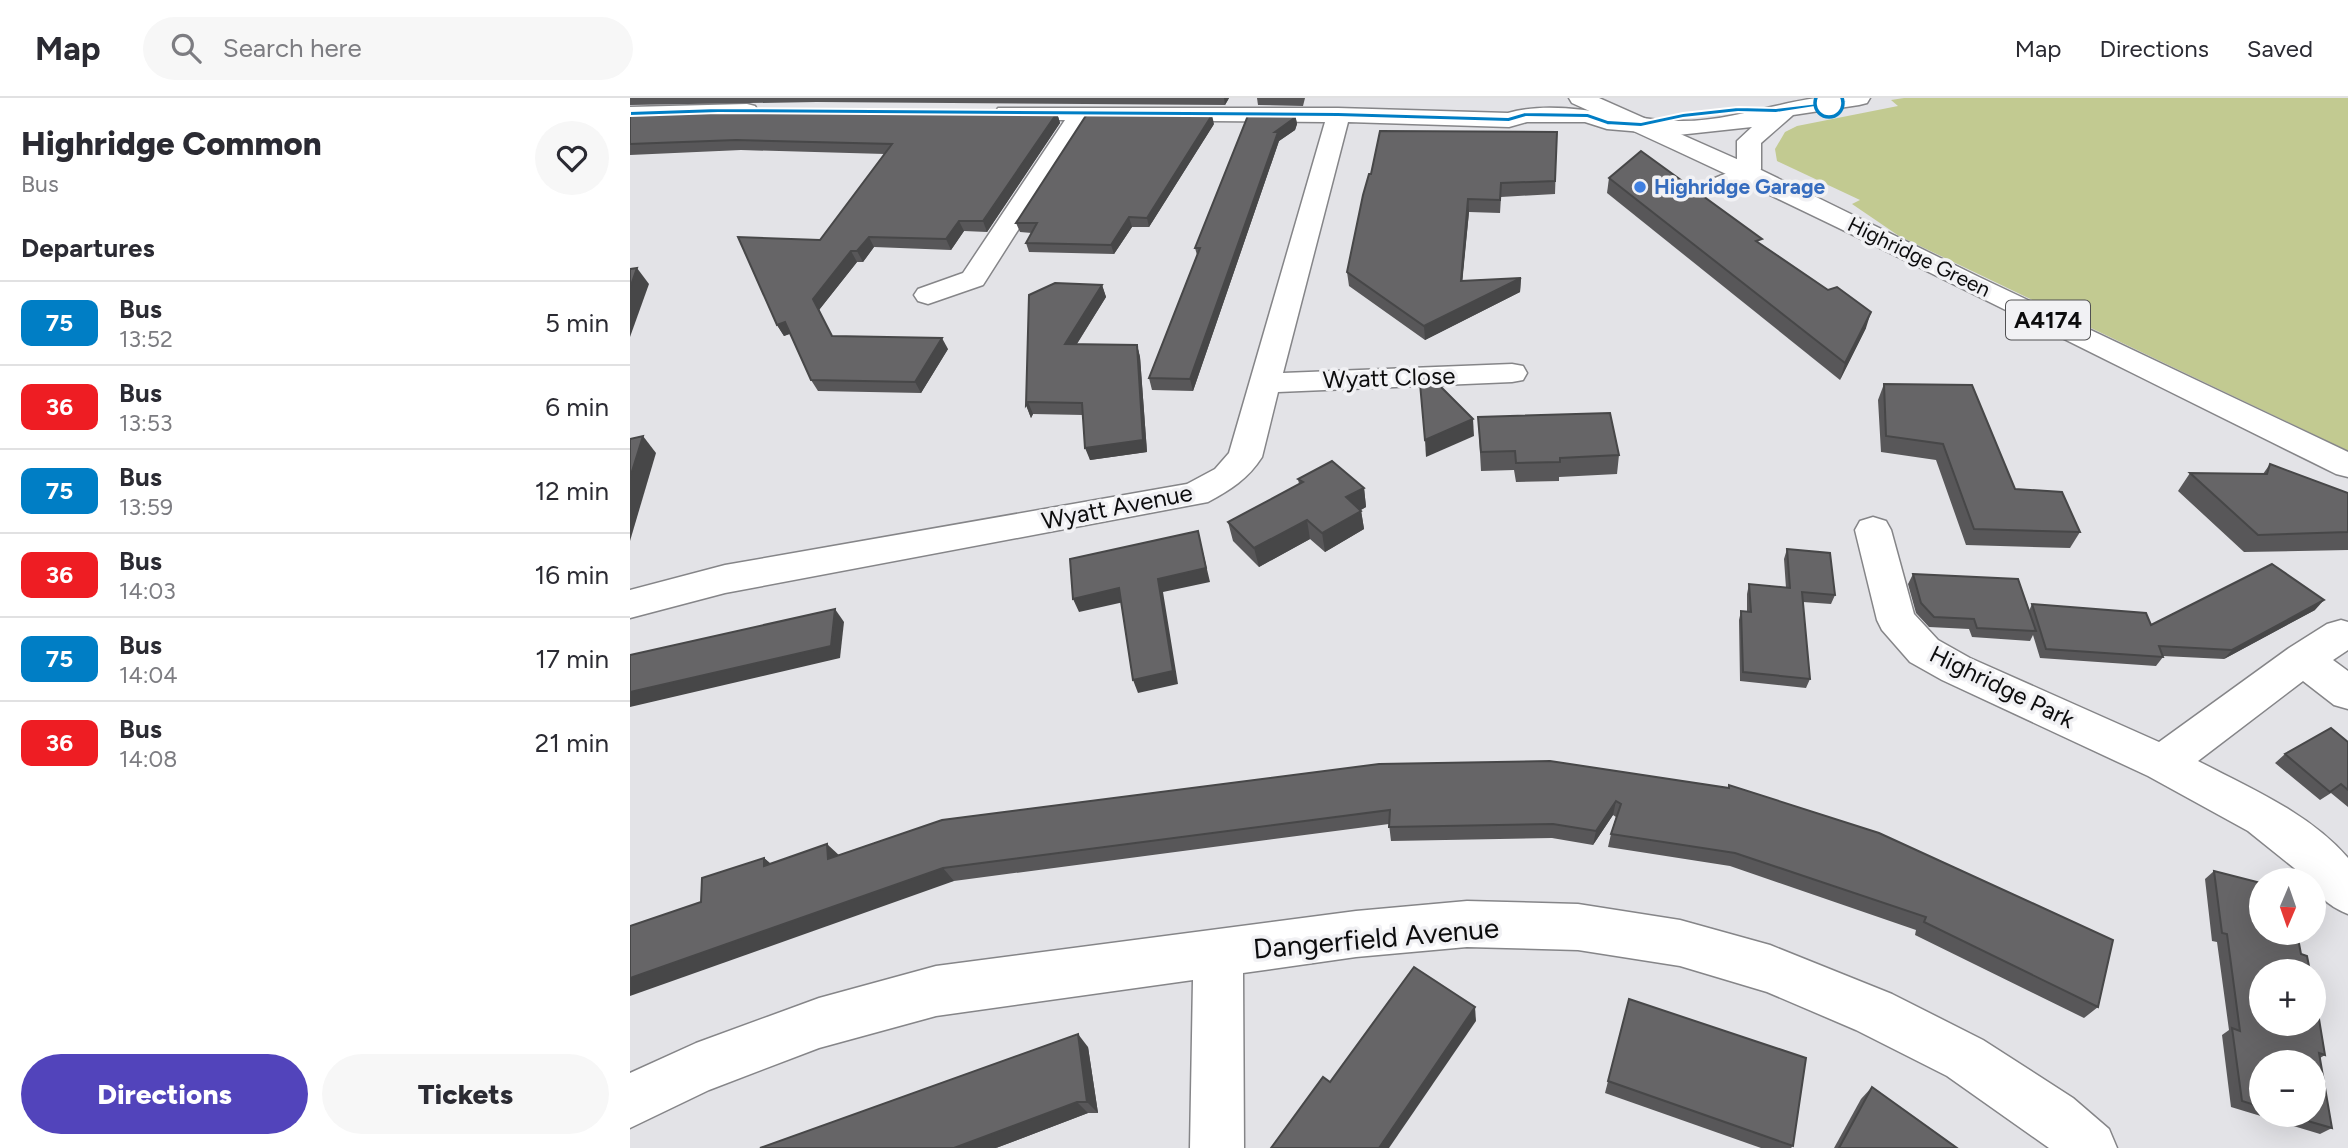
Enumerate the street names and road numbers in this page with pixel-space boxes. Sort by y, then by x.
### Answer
street label: Highridge Green [1844,211,1995,302]
road number: A4174 [2006,300,2090,340]
street label: Wyatt Close [1322,361,1456,394]
street label: Wyatt Avenue [1039,478,1195,535]
street label: Highridge Park [1925,639,2080,734]
street label: Dangerfield Avenue [1252,910,1500,966]

